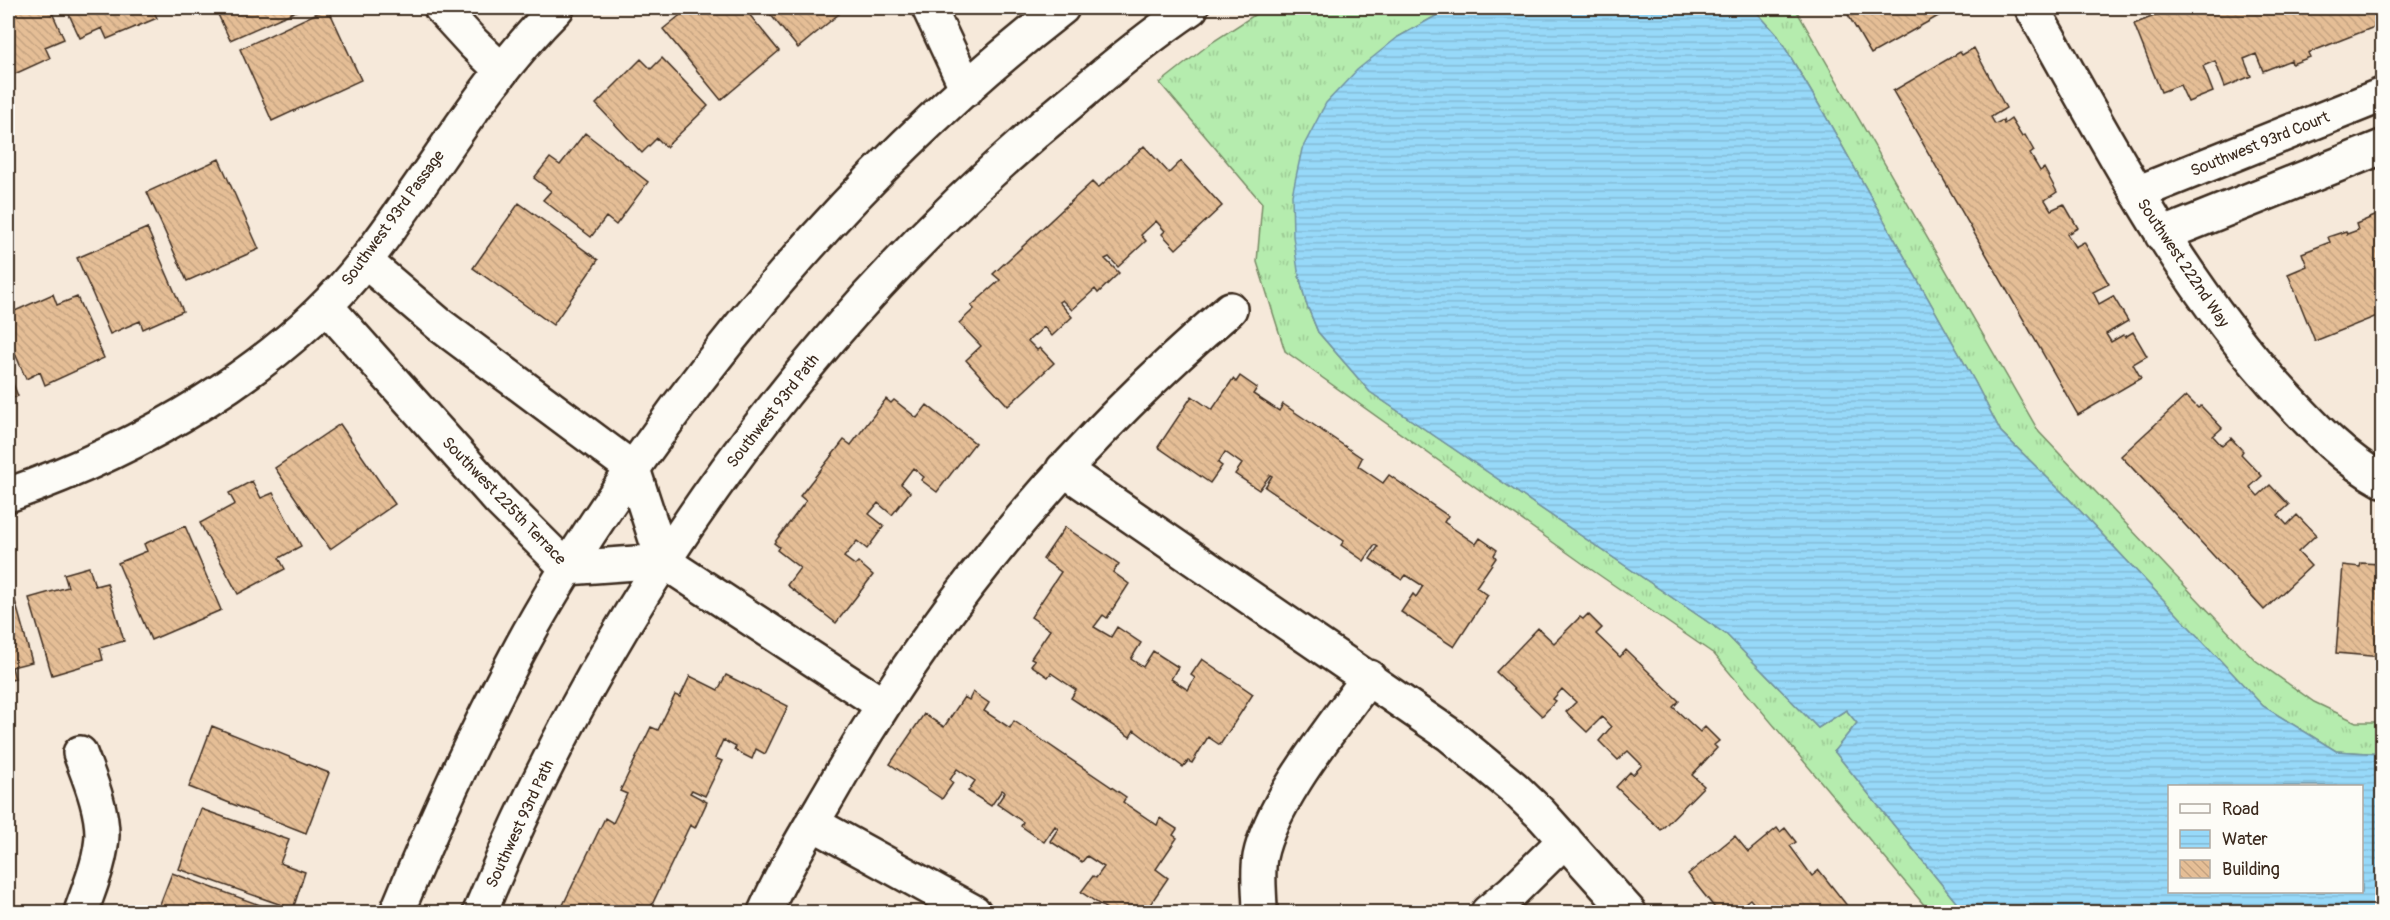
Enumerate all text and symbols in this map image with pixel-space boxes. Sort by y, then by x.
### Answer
street label: Southwest 93rd Court [2188,107,2333,181]
street label: Southwest 93rd Passage [337,146,449,290]
street label: Southwest 222nd Way [2133,195,2234,331]
street label: Southwest 93rd Path [722,350,824,472]
street label: Southwest 225th Terrace [438,433,570,569]
street label: Southwest 93rd Path [482,757,558,891]
legend [2168,785,2363,893]
text: Road [2222,798,2259,821]
text: Water [2222,828,2268,851]
text: Building [2222,858,2280,881]

